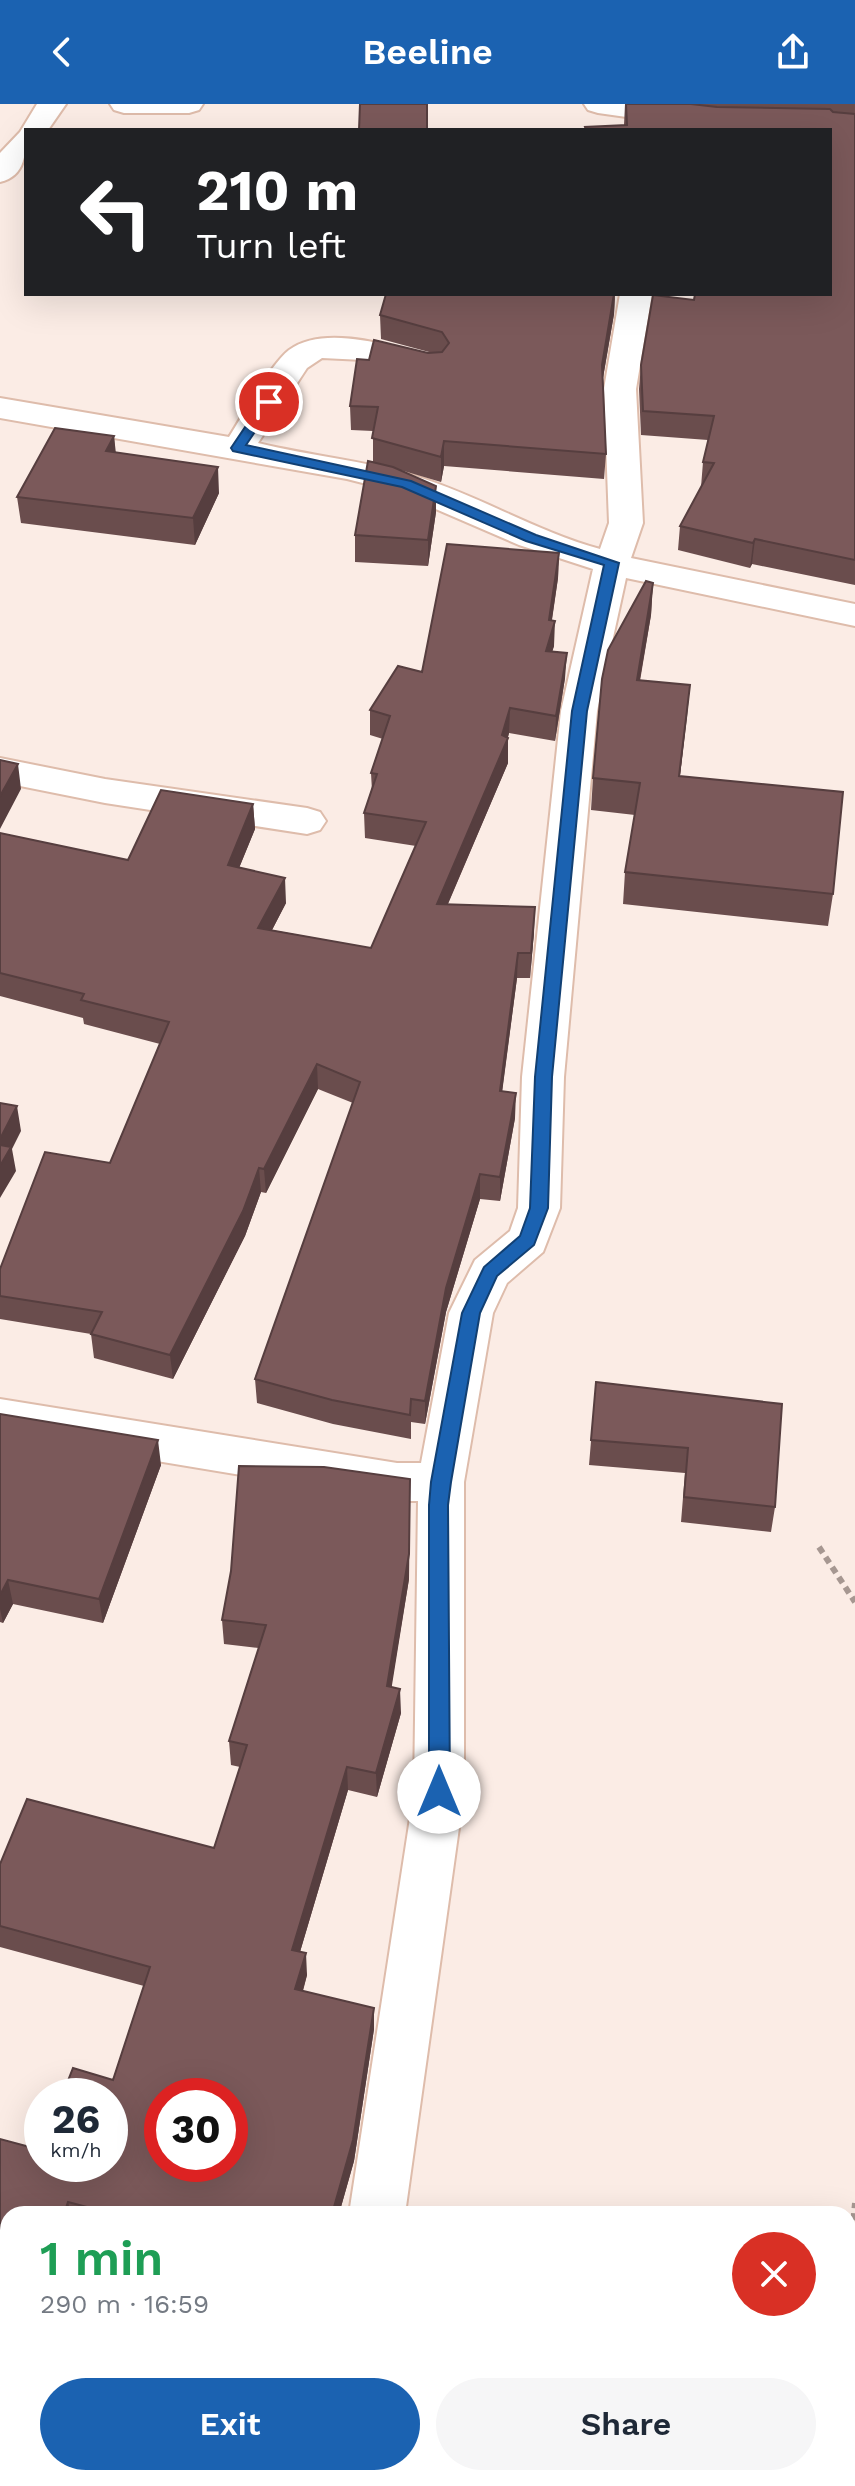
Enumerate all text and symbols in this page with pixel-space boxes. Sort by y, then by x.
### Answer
icon: back [40,30,84,74]
icon: share [771,30,815,74]
text: Beeline [362,31,493,73]
text: 210 m [196,158,358,224]
icon: left [64,160,168,264]
text: Turn left [196,225,346,267]
pin [235,368,303,436]
icon: arrive [247,380,291,424]
position arrow [397,1750,481,1834]
speed limit sign: 30 [144,2078,248,2182]
text: 26 [52,2096,100,2143]
text: km/h [50,2138,102,2162]
text: 1 min [40,2230,163,2287]
button: close [732,2232,816,2316]
text: 290 m · 16:59 [40,2289,209,2319]
button: Exit [40,2378,420,2470]
button: Share [436,2378,816,2470]

